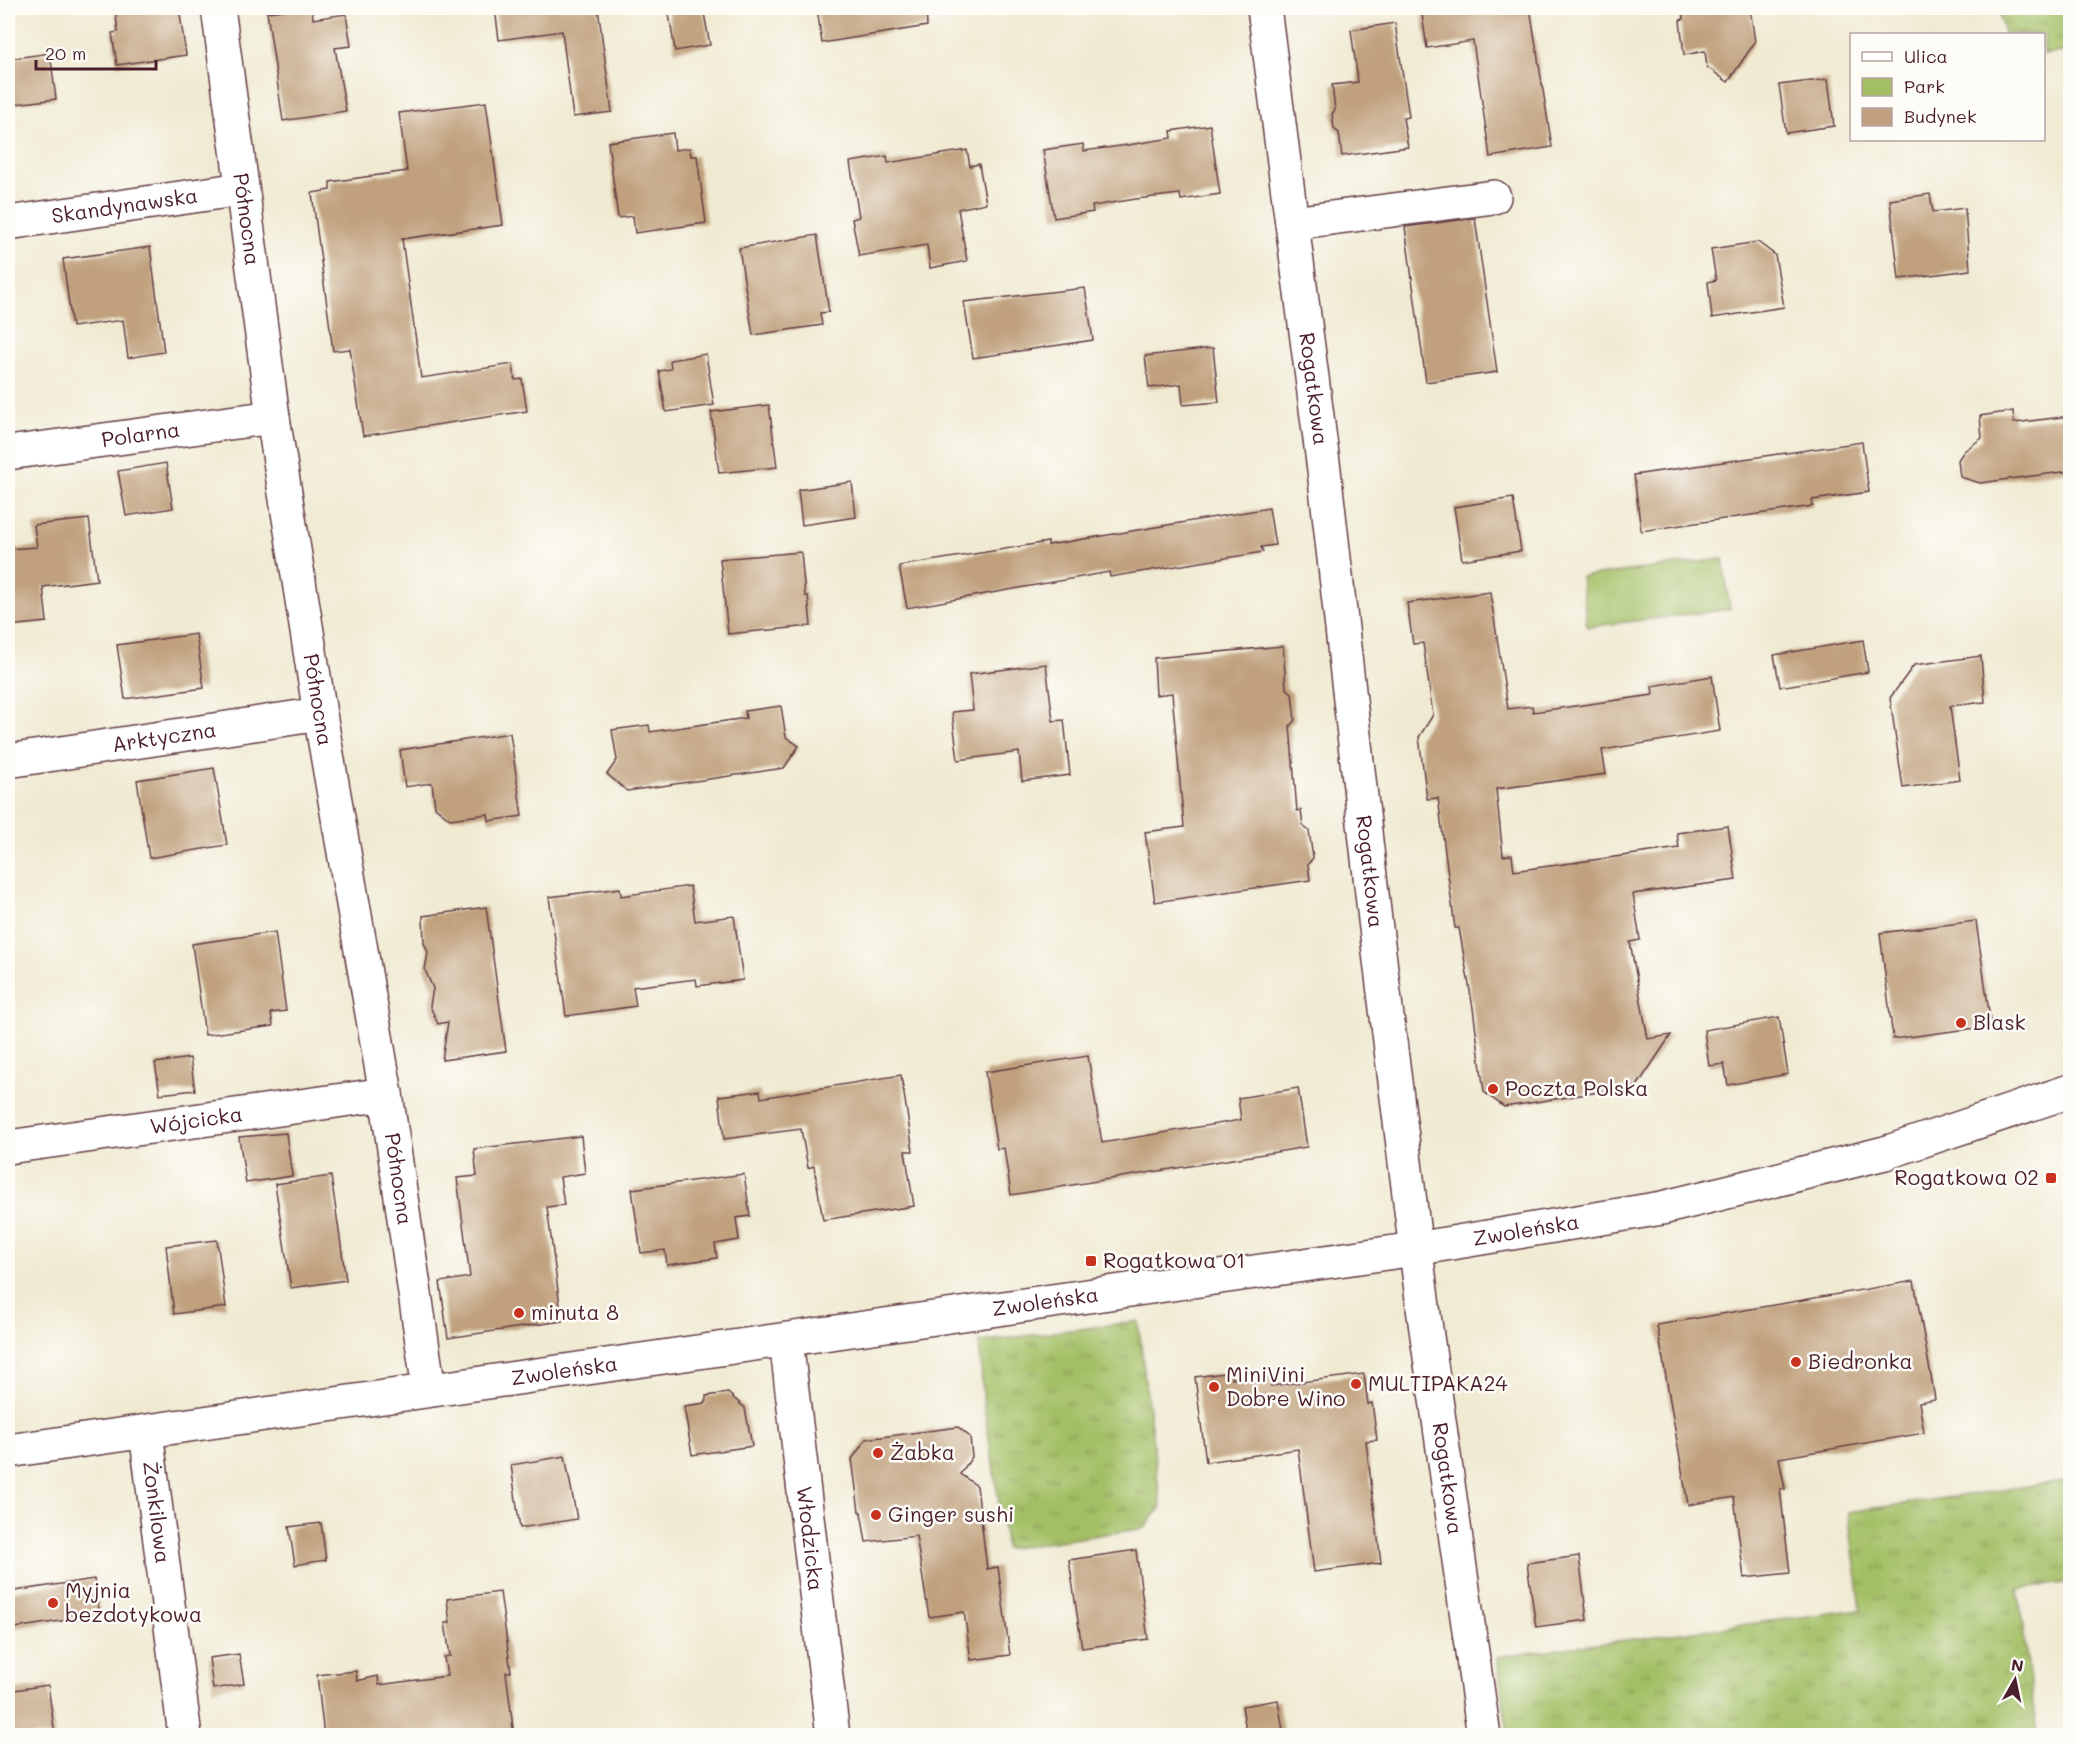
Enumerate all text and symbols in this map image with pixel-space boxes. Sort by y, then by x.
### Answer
scale bar [36,33,156,71]
legend [1850,33,2045,141]
text: 20 m [45,41,86,65]
text: Ulica [1904,44,1948,68]
text: Park [1904,74,1945,98]
text: Budynek [1904,104,1977,128]
street label: Północna [228,171,267,267]
street label: Skandynawska [50,181,199,229]
street label: Rogatkowa [1294,331,1336,447]
street label: Polarna [100,415,182,452]
street label: Północna [299,652,340,748]
street label: Arktyczna [110,715,218,757]
street label: Rogatkowa [1351,813,1391,929]
place label: Blask [1973,1008,2026,1035]
marker: Blask [1954,1016,1968,1030]
place label: Poczta Polska [1505,1074,1648,1101]
marker: Poczta Polska [1486,1082,1500,1096]
street label: Wójcicka [148,1099,244,1139]
street label: Północna [380,1131,420,1227]
place label: Rogatkowa 02 [1894,1163,2039,1190]
marker: Rogatkowa 02 [2044,1171,2058,1185]
street label: Zwoleńska [1471,1207,1581,1251]
place label: Rogatkowa 01 [1103,1246,1245,1273]
marker: Rogatkowa 01 [1084,1254,1098,1268]
street label: Zwoleńska [990,1280,1100,1322]
place label: minuta 8 [531,1298,619,1325]
marker: minuta 8 [512,1306,526,1320]
place label: Biedronka [1808,1347,1913,1374]
street label: Zwoleńska [509,1349,619,1391]
marker: Biedronka [1789,1355,1803,1369]
place label: MiniVini Dobre Wino [1226,1360,1345,1411]
place label: MULTIPAKA24 [1368,1369,1508,1396]
marker: MULTIPAKA24 [1349,1377,1363,1391]
marker: MiniVini Dobre Wino [1207,1380,1221,1394]
street label: Rogatkowa [1427,1420,1470,1536]
place label: Żabka [890,1438,955,1465]
marker: Żabka [871,1446,885,1460]
street label: Żonkilowa [138,1459,178,1565]
street label: Włodzicka [791,1484,831,1592]
place label: Ginger sushi [888,1500,1014,1527]
marker: Ginger sushi [869,1508,883,1522]
place label: Myjnia bezdotykowa [65,1576,202,1627]
marker: Myjnia bezdotykowa [46,1596,60,1610]
north arrow [1985,1650,2045,1710]
text: N [2010,1653,2025,1676]

